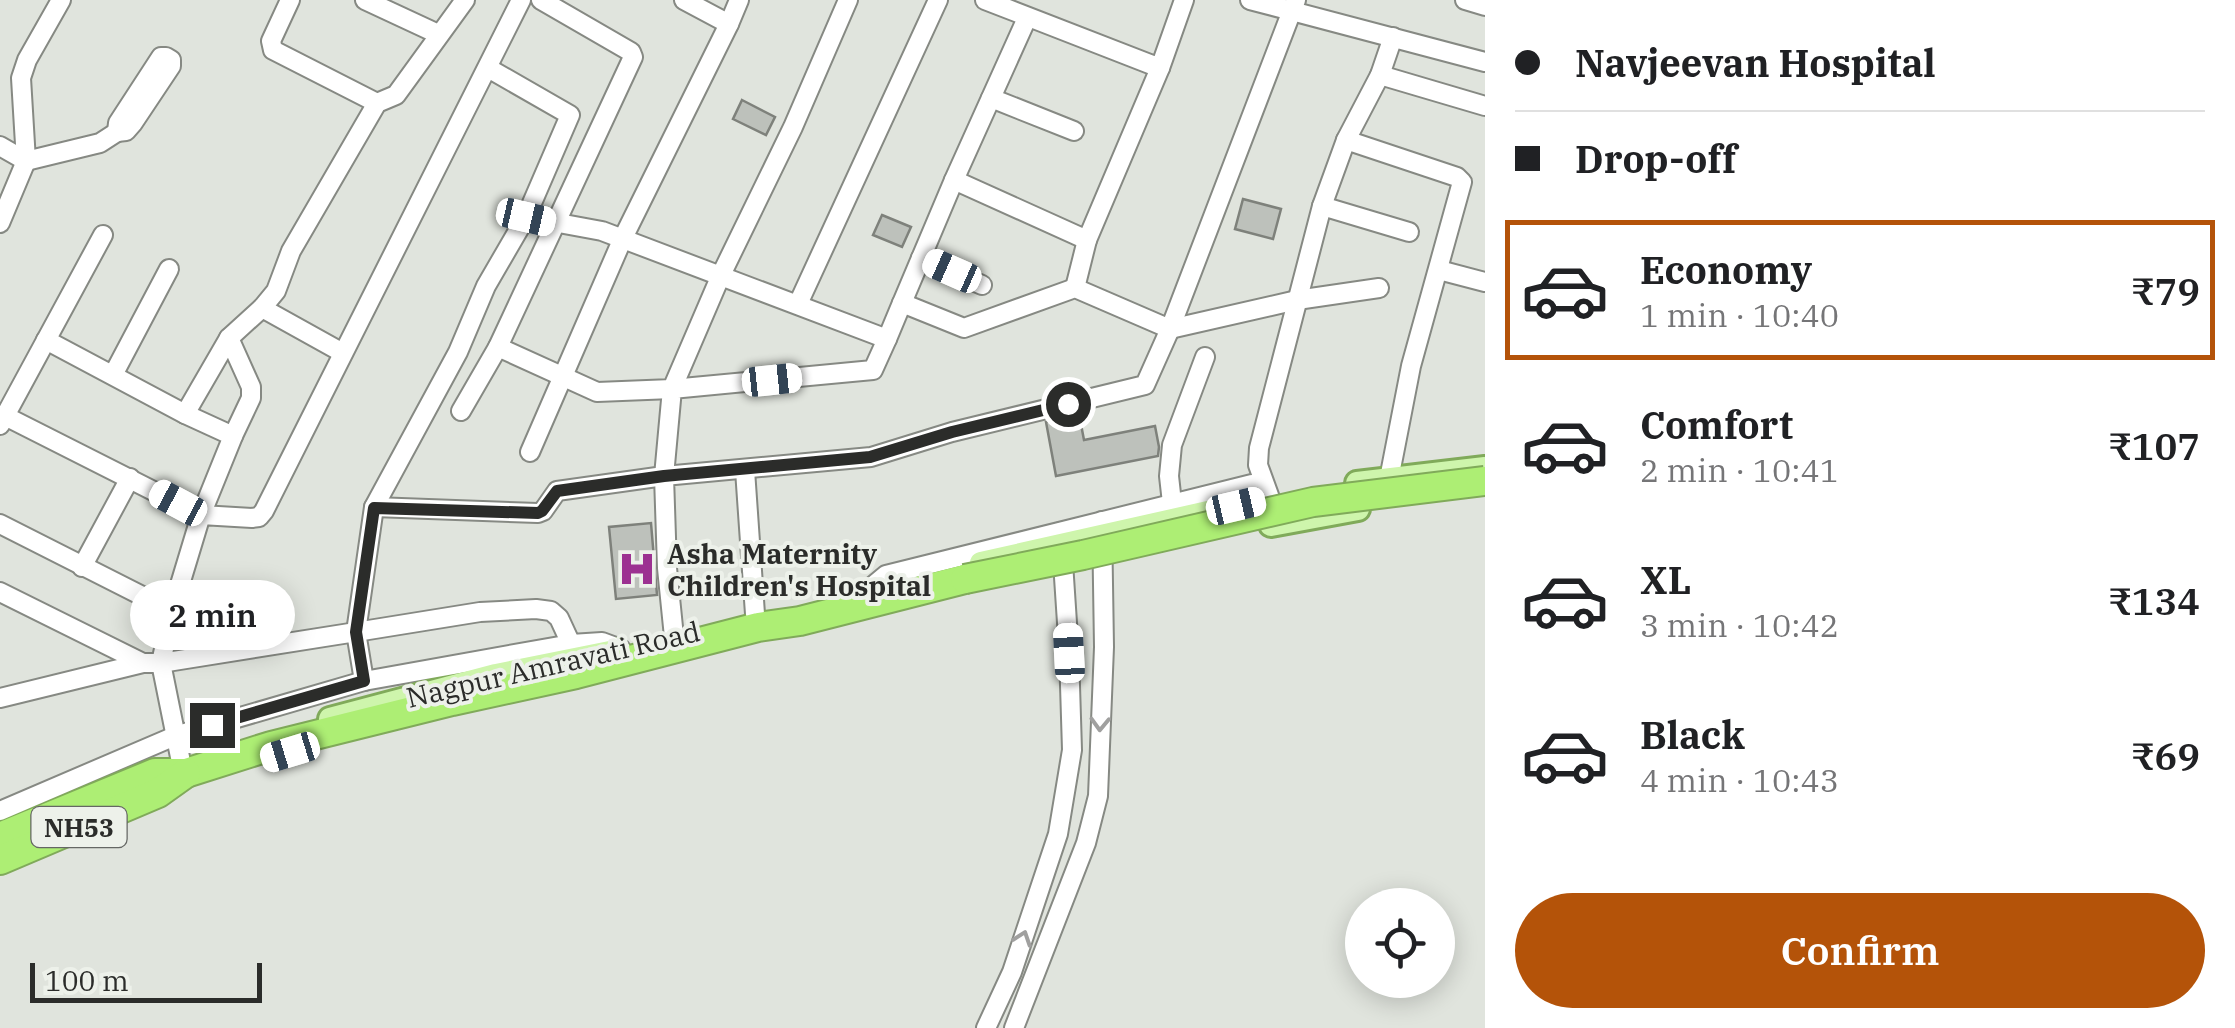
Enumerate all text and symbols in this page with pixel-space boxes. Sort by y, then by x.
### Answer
text: Navjeevan Hospital [1575,38,1936,87]
text: Drop-off [1575,134,1737,183]
car [493,196,559,238]
car [918,245,986,297]
icon: car [1520,245,1610,335]
text: Economy [1640,245,1812,294]
text: ₹79 [2130,266,2200,315]
text: 1 min · 10:40 [1640,294,1839,336]
car [741,362,803,398]
route start [1046,382,1091,427]
icon: car [1520,400,1610,490]
text: Comfort [1640,400,1793,449]
text: ₹107 [2108,421,2200,470]
text: 2 min · 10:41 [1640,449,1839,491]
car [144,476,212,530]
car [1203,485,1269,527]
place label: Asha Maternity Children's Hospital [667,535,931,604]
hospital icon: Asha Maternity Children's Hospital [616,548,658,590]
icon: car [1520,555,1610,645]
text: XL [1640,555,1691,604]
text: ₹134 [2108,576,2200,625]
callout: 2 min [130,580,294,650]
text: 2 min [168,594,257,636]
text: 3 min · 10:42 [1640,604,1839,646]
street label: Nagpur Amravati Road [403,612,703,716]
car [1052,622,1086,684]
route end [190,703,235,748]
icon: car [1520,710,1610,800]
text: Black [1640,710,1745,759]
one-way arrow [1089,716,1110,732]
car [257,729,323,775]
text: ₹69 [2130,731,2200,780]
text: 4 min · 10:43 [1640,759,1839,801]
road number: NH53 [32,807,126,847]
map controls [1345,888,1455,998]
button: locate [1345,888,1455,998]
button: Confirm [1515,893,2205,1008]
one-way arrow [1012,930,1032,947]
scale bar [30,958,262,1002]
text: 100 m [45,962,129,999]

